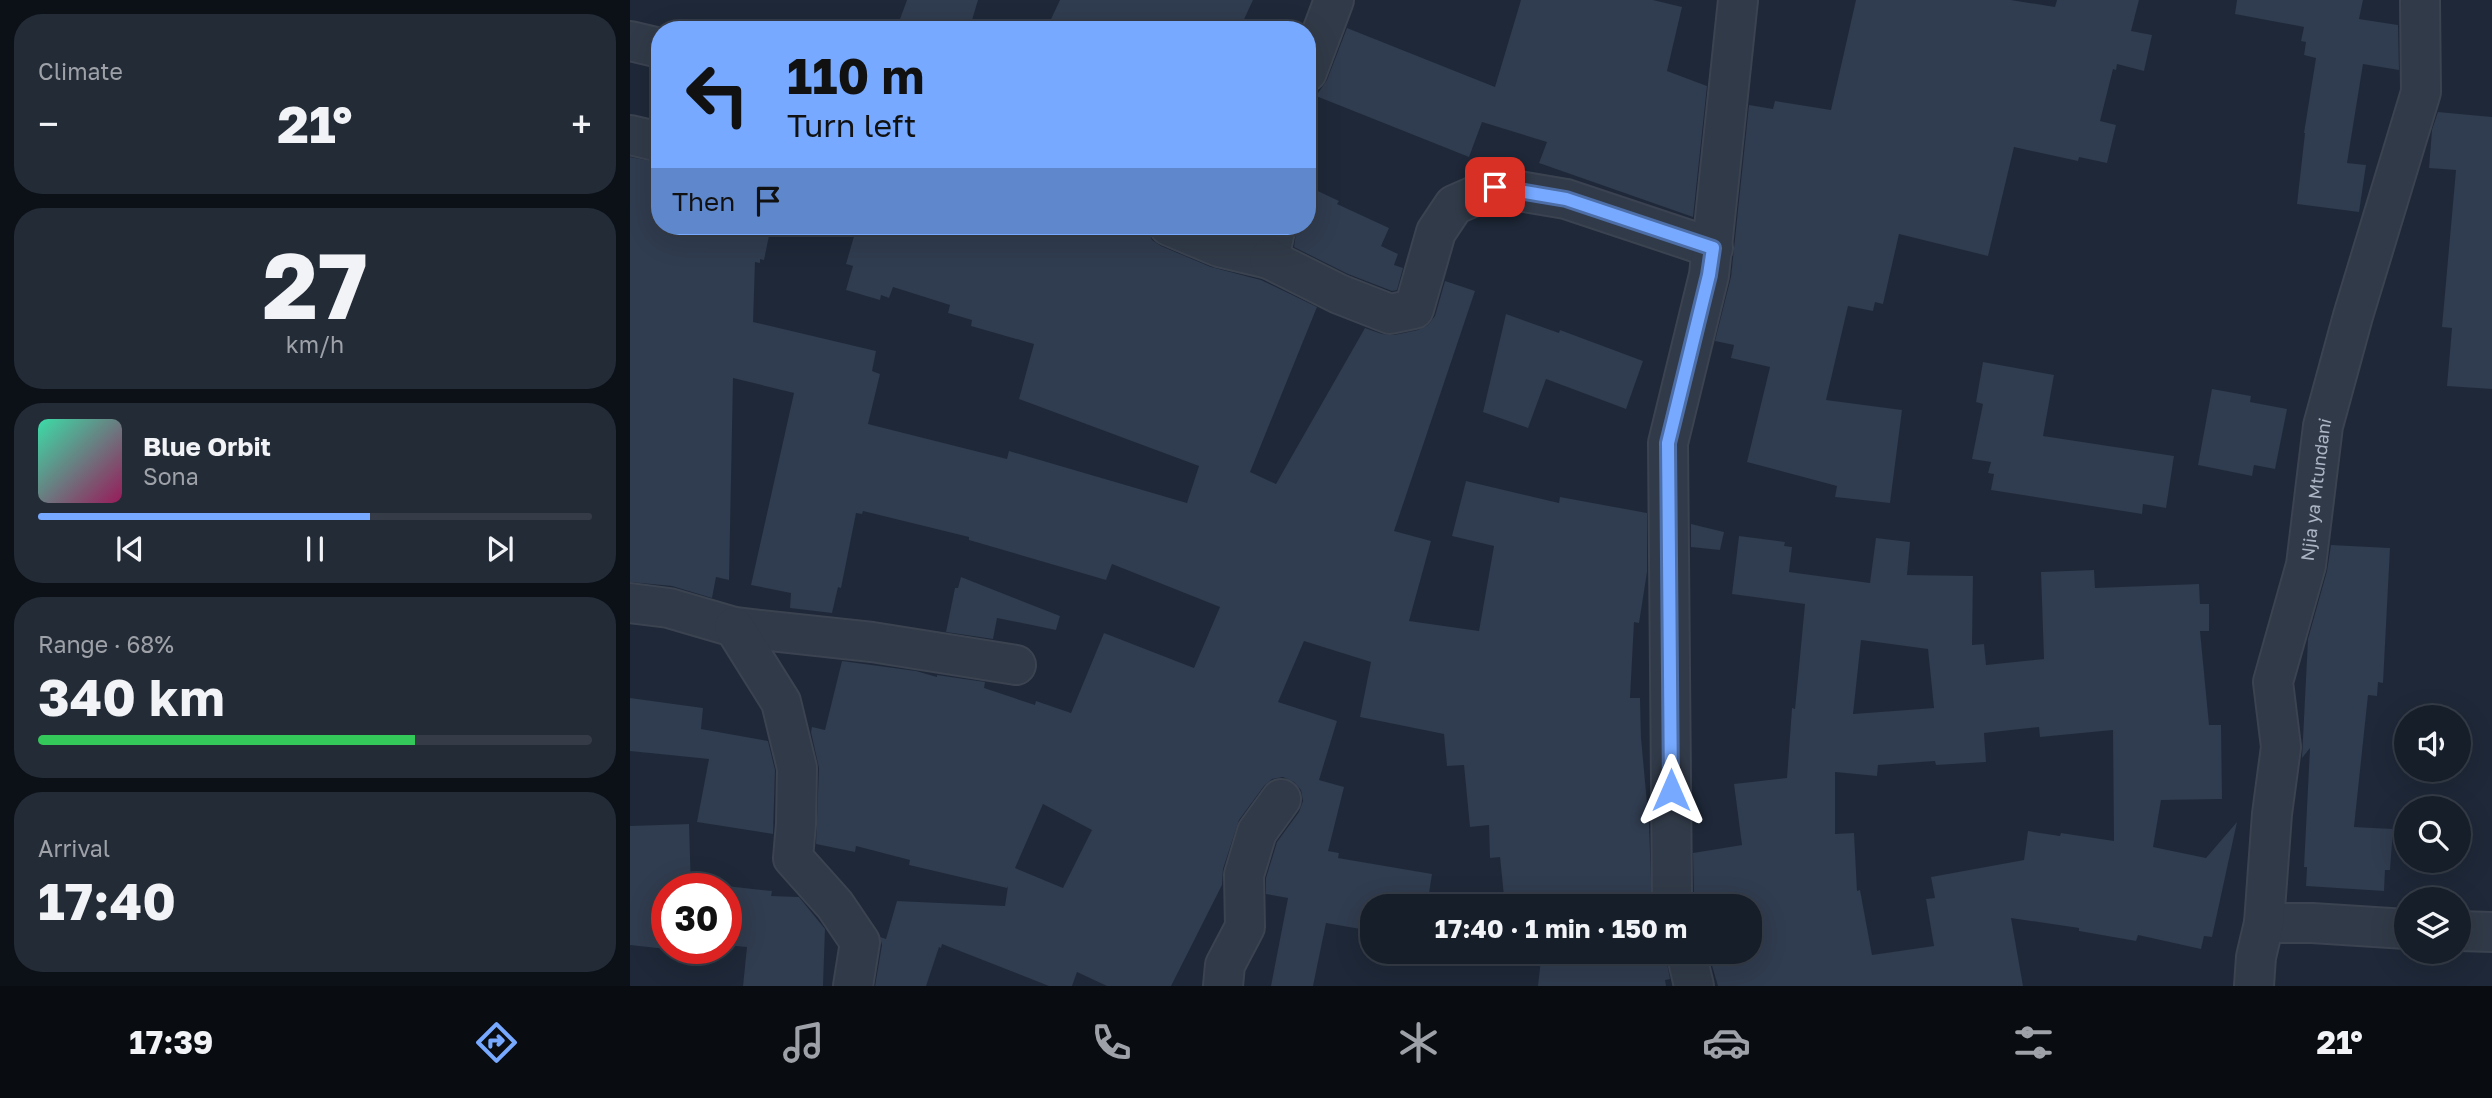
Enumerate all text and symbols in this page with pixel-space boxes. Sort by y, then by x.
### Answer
text: 110 m [787,46,924,105]
icon: left [672,49,763,140]
text: Climate [38,57,123,85]
text: 21° [277,92,353,154]
text: − [38,101,59,146]
text: + [571,101,592,146]
text: Turn left [787,106,916,144]
pin [1465,157,1525,217]
icon: arrive [1476,168,1514,206]
icon: arrive [749,182,787,220]
text: Then [672,186,735,217]
text: 27 [262,230,368,339]
text: km/h [286,330,344,358]
street label: Njia ya Mtundani [2296,415,2336,562]
text: Blue Orbit [143,431,271,462]
text: Sona [143,462,199,490]
icon: previous [111,530,149,568]
icon: pause [296,530,334,568]
icon: next [481,530,519,568]
text: Range · 68% [38,630,174,658]
text: 340 km [38,665,225,727]
map controls [2394,705,2471,964]
button: sound [2394,705,2471,782]
position arrow [1634,753,1708,827]
button: search [2394,796,2471,873]
text: Arrival [38,834,110,862]
text: 17:40 [38,869,176,931]
speed limit sign: 30 [651,873,742,964]
button: layers [2394,887,2471,964]
text: 17:40 · 1 min · 150 m [1435,913,1687,944]
icon: directions [472,1018,521,1067]
icon: music [779,1018,828,1067]
icon: phone [1087,1018,1136,1067]
icon: climate [1394,1018,1443,1067]
icon: car [1702,1018,1751,1067]
icon: filters [2009,1018,2058,1067]
text: 17:39 [129,1023,213,1061]
text: 21° [2316,1023,2363,1061]

